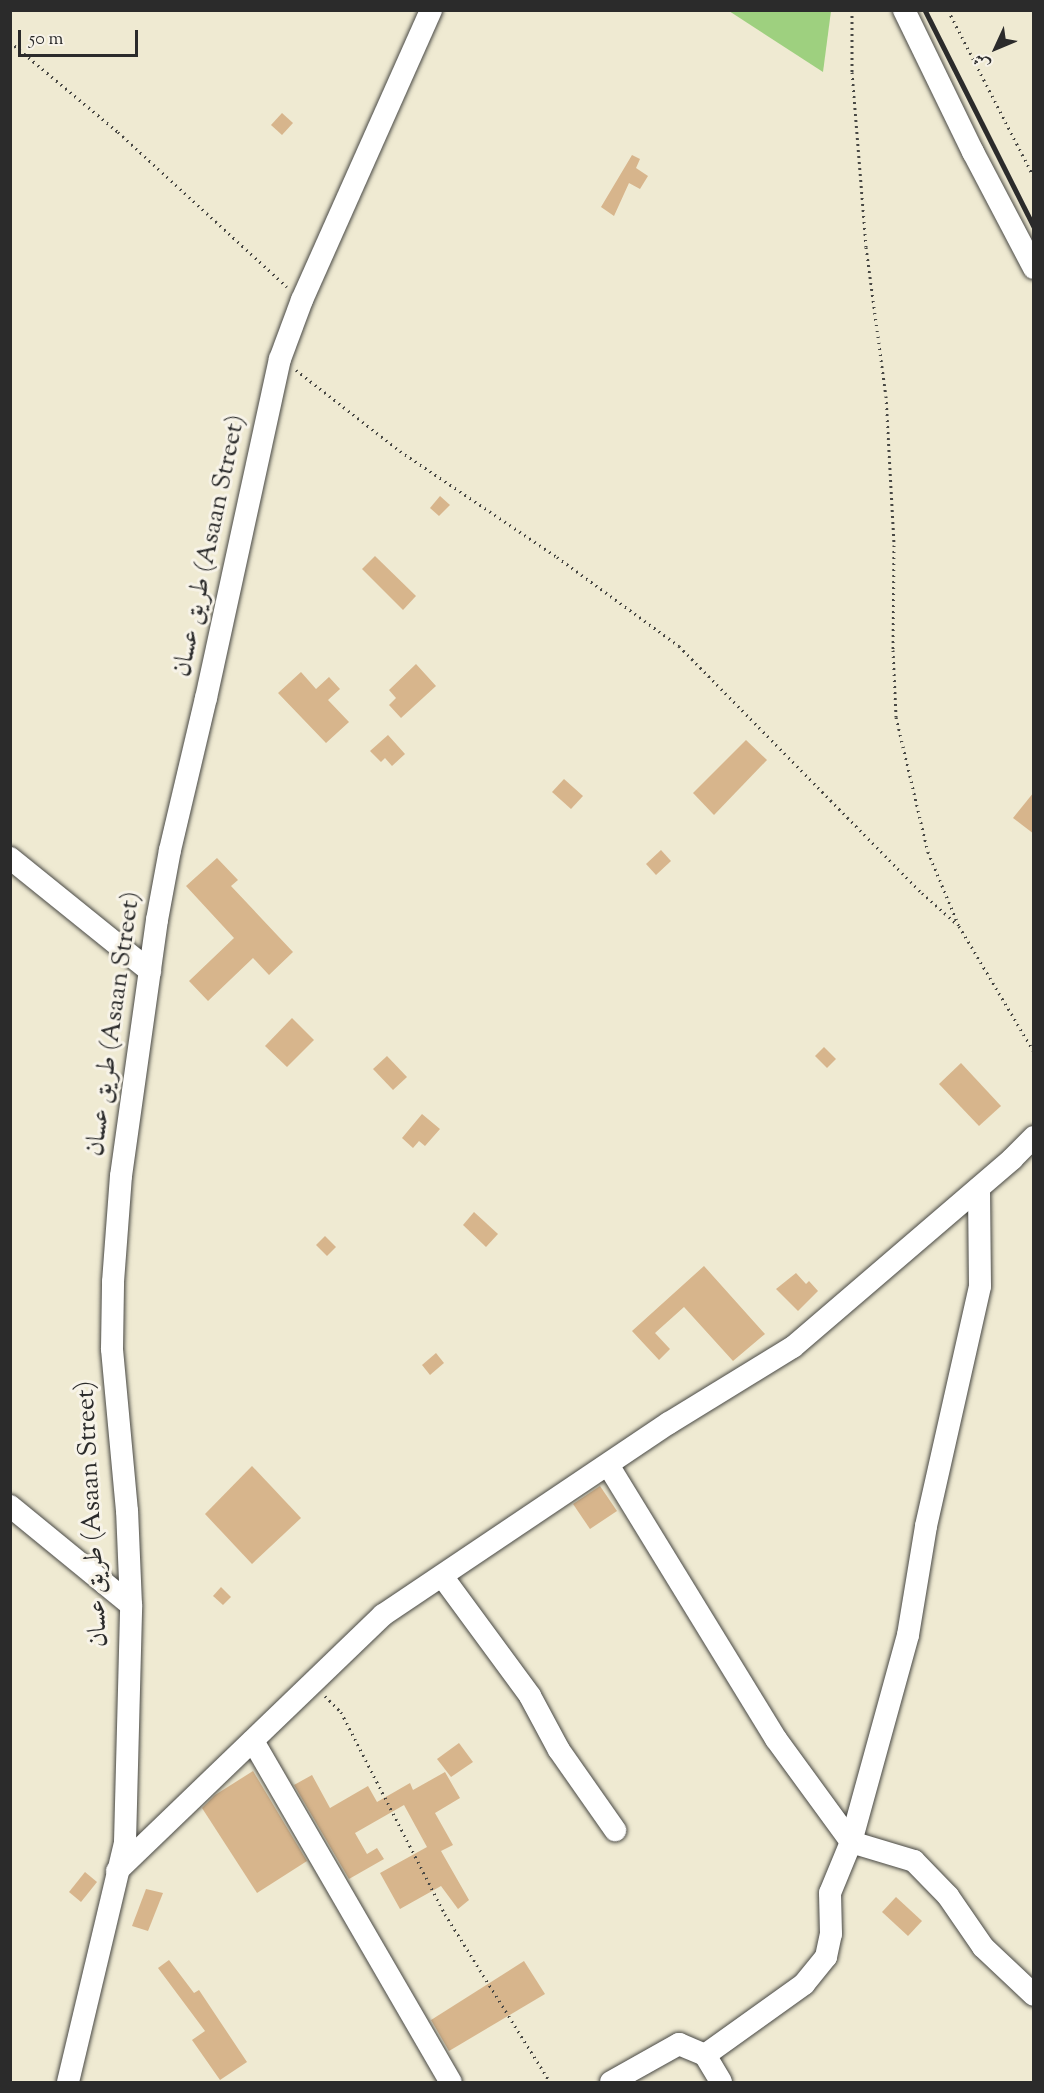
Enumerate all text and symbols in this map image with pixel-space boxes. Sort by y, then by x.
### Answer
scale bar [21,18,141,56]
north arrow [966,18,1026,78]
text: 50 m [29,27,63,53]
text: ش [969,47,996,75]
street label: طريق عسان (Asaan Street) [167,413,253,679]
street label: طريق عسان (Asaan Street) [80,891,148,1157]
street label: طريق عسان (Asaan Street) [71,1381,115,1647]

